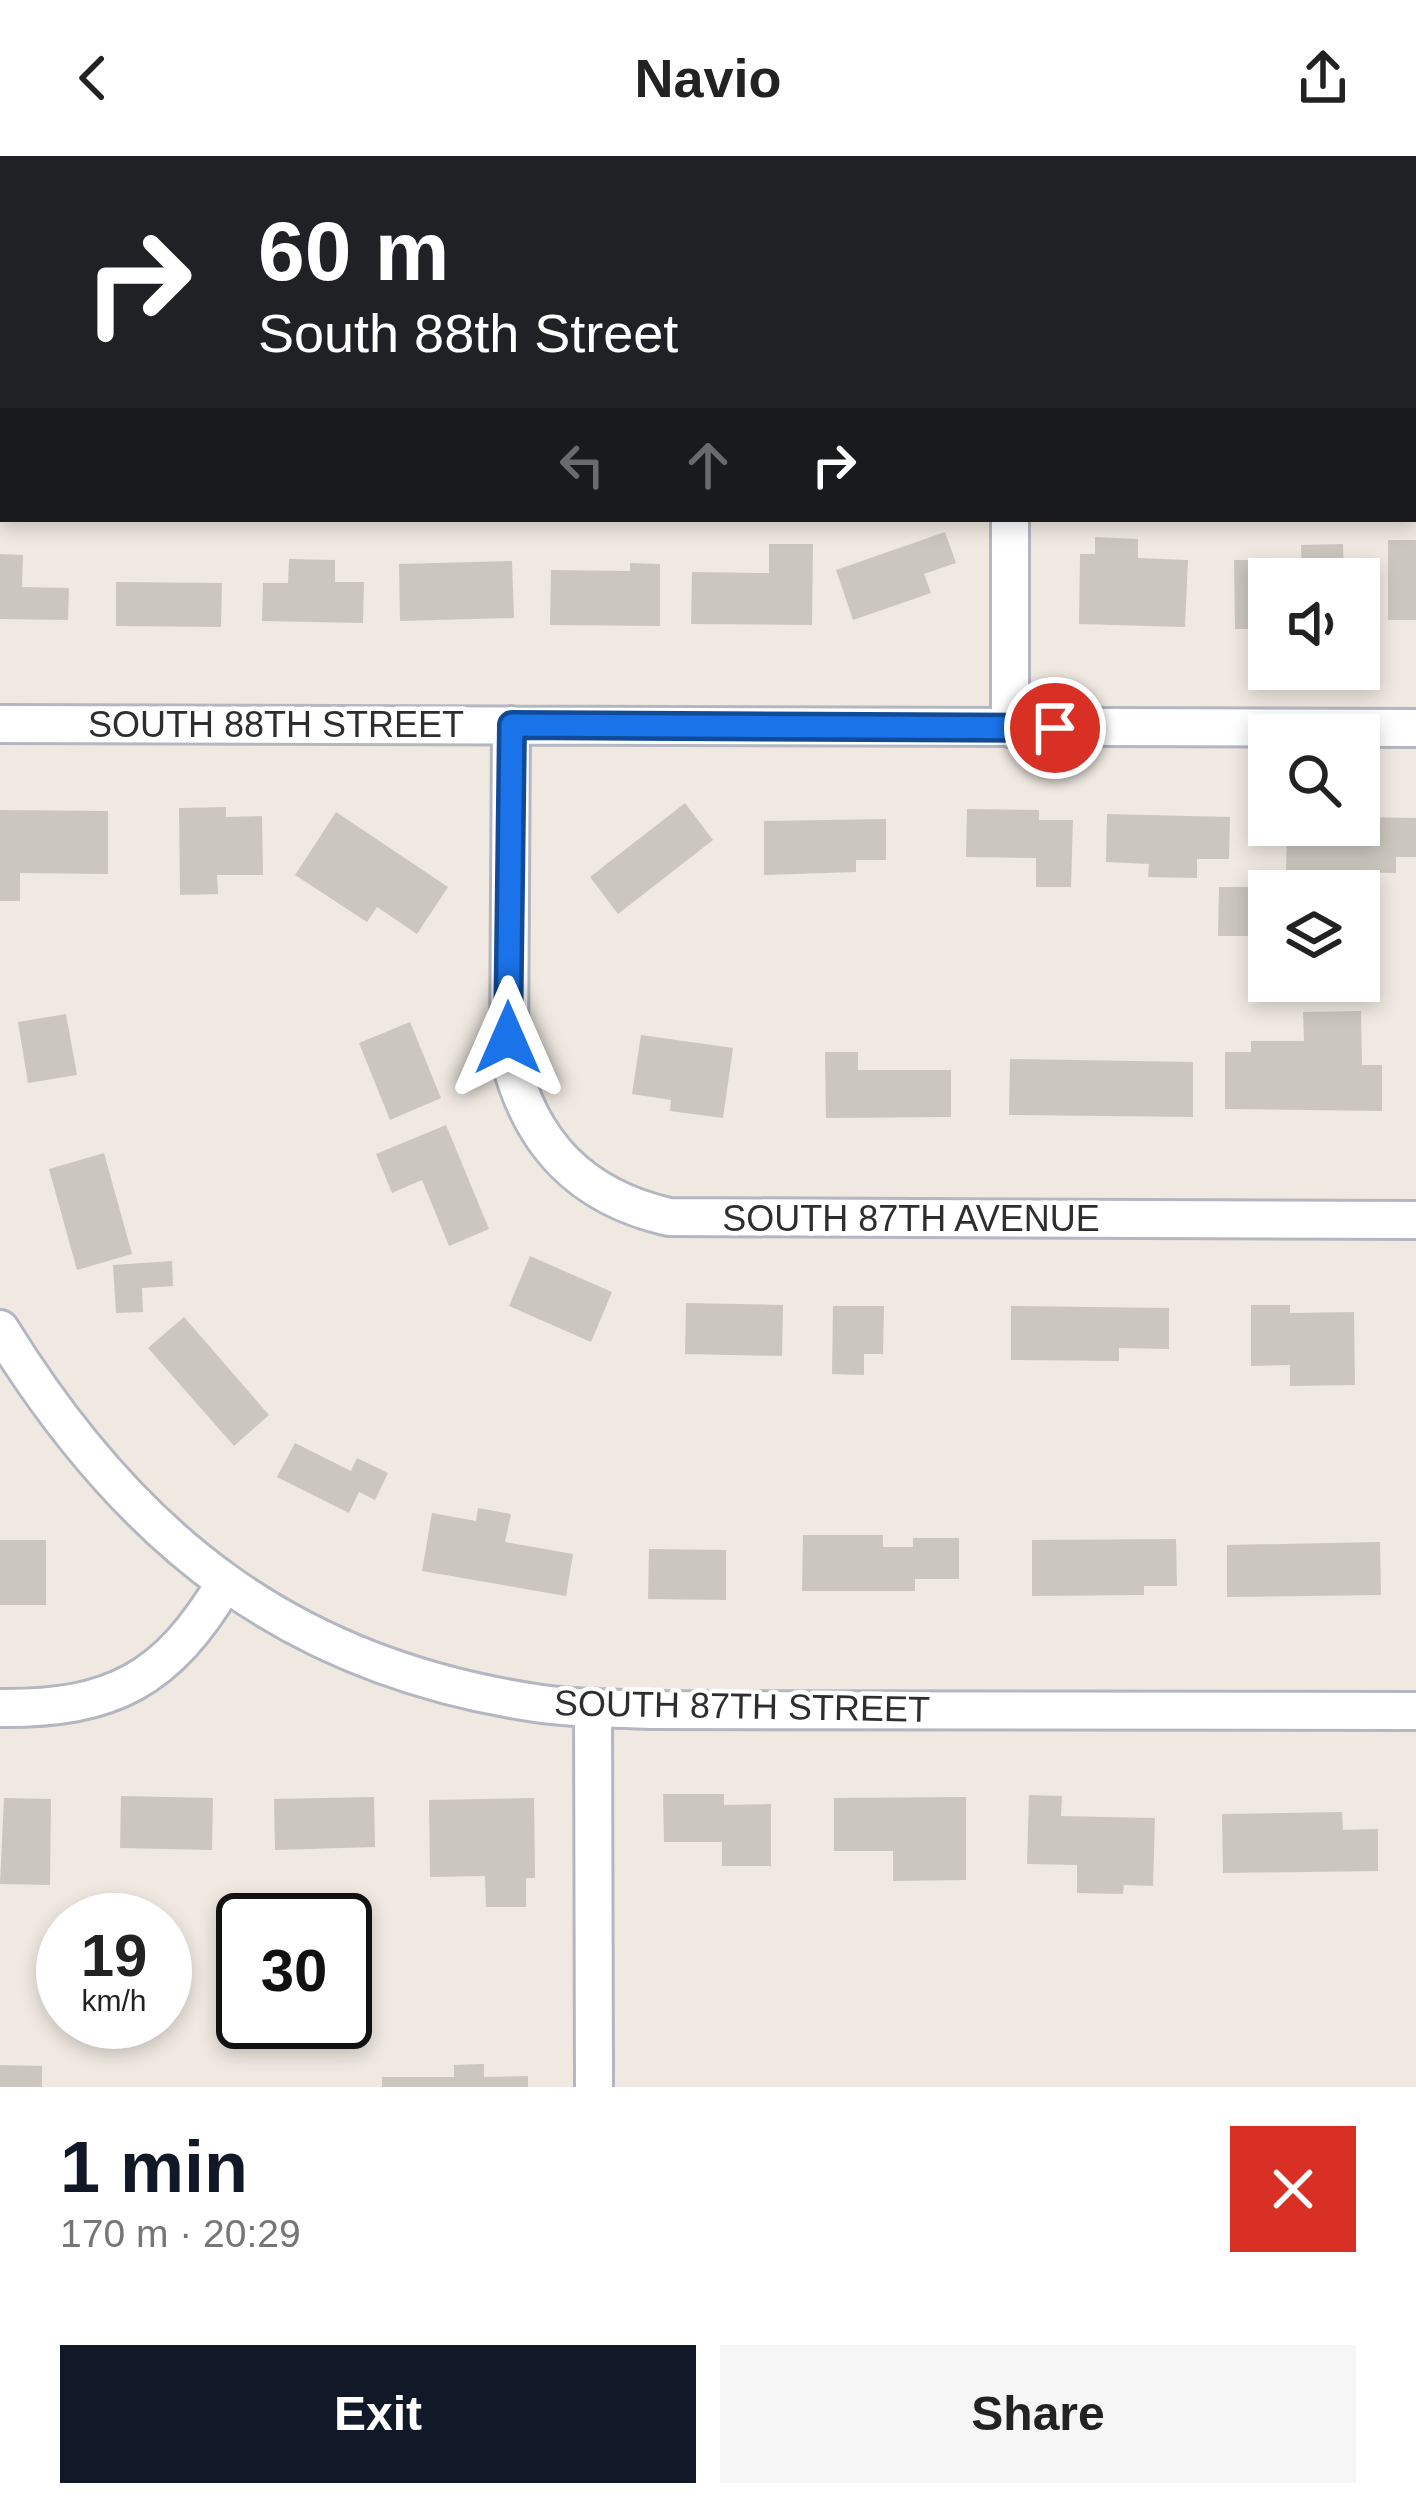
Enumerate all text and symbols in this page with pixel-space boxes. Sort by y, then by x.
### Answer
icon: back [60,45,126,111]
icon: share [1290,45,1356,111]
text: Navio [634,48,782,108]
icon: right [60,204,216,360]
text: 60 m [258,204,449,298]
text: South 88th Street [258,303,678,363]
icon: left [549,432,615,498]
icon: ahead [675,432,741,498]
icon: right [801,432,867,498]
map controls [1248,558,1380,1002]
button: sound [1248,558,1380,690]
pin [1004,677,1106,779]
icon: arrive [1022,695,1088,761]
street label: SOUTH 88TH STREET [88,704,464,745]
button: search [1248,714,1380,846]
button: layers [1248,870,1380,1002]
position arrow [445,975,571,1101]
street label: SOUTH 87TH AVENUE [722,1198,1100,1239]
street label: SOUTH 87TH STREET [554,1682,930,1730]
speed limit sign: 30 [216,1893,372,2049]
text: 19 [81,1922,147,1989]
text: km/h [81,1984,147,2017]
button: close [1230,2126,1356,2252]
text: 1 min [60,2127,248,2207]
text: 170 m · 20:29 [60,2212,301,2255]
button: Exit [60,2345,696,2483]
button: Share [720,2345,1356,2483]

